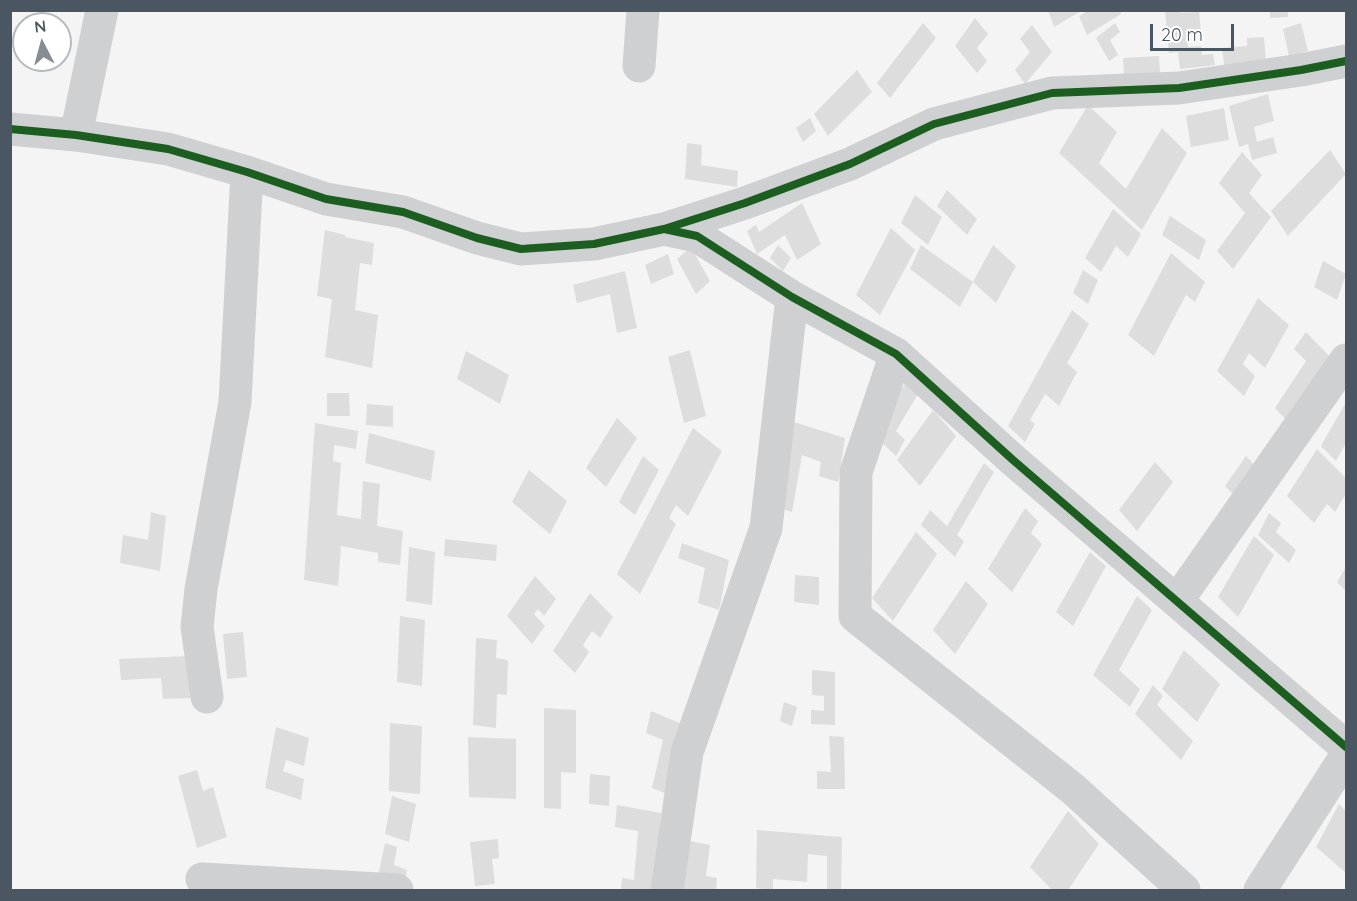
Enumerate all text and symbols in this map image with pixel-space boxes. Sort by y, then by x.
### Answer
north arrow [12,12,72,72]
scale bar [1153,12,1237,50]
text: N [33,16,47,37]
text: 20 m [1161,23,1203,46]

